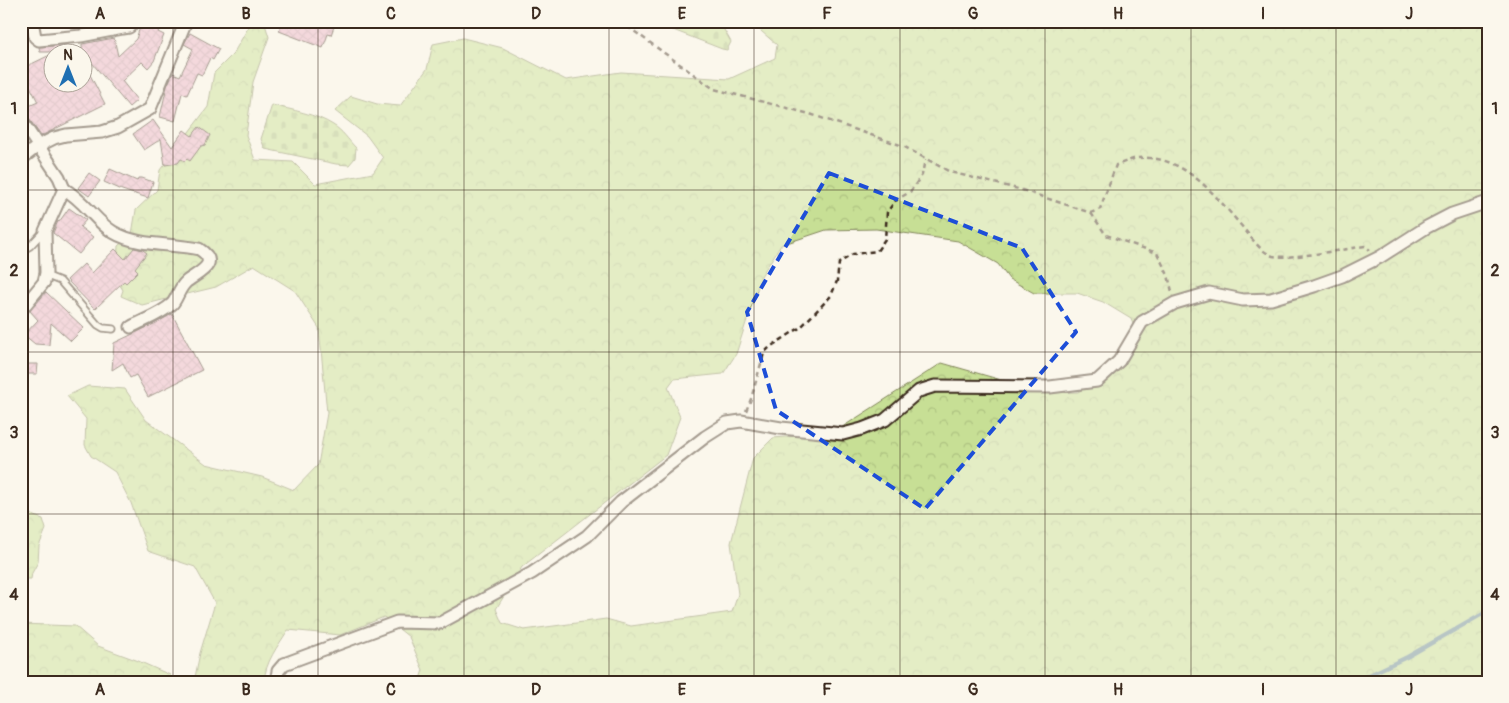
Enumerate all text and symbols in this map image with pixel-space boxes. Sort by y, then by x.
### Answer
text: A [95,4,106,24]
text: B [241,4,251,24]
text: C [386,4,396,24]
text: D [531,4,541,24]
text: E [678,4,687,24]
text: F [822,4,832,24]
text: G [968,4,979,24]
text: H [1113,4,1123,24]
text: I [1261,4,1265,24]
text: J [1405,4,1413,24]
north arrow [42,42,92,92]
text: N [63,47,73,64]
text: 1 [11,99,17,119]
text: 1 [1492,99,1498,119]
text: 2 [10,261,19,281]
text: 2 [1491,261,1500,281]
text: 3 [10,423,19,443]
text: 3 [1491,423,1500,443]
text: 4 [9,585,19,605]
text: 4 [1490,585,1500,605]
text: A [95,680,106,700]
text: B [241,680,251,700]
text: C [386,680,396,700]
text: D [531,680,541,700]
text: E [678,680,687,700]
text: F [822,680,832,700]
text: G [968,680,979,700]
text: H [1113,680,1123,700]
text: I [1261,680,1265,700]
text: J [1405,680,1413,700]

